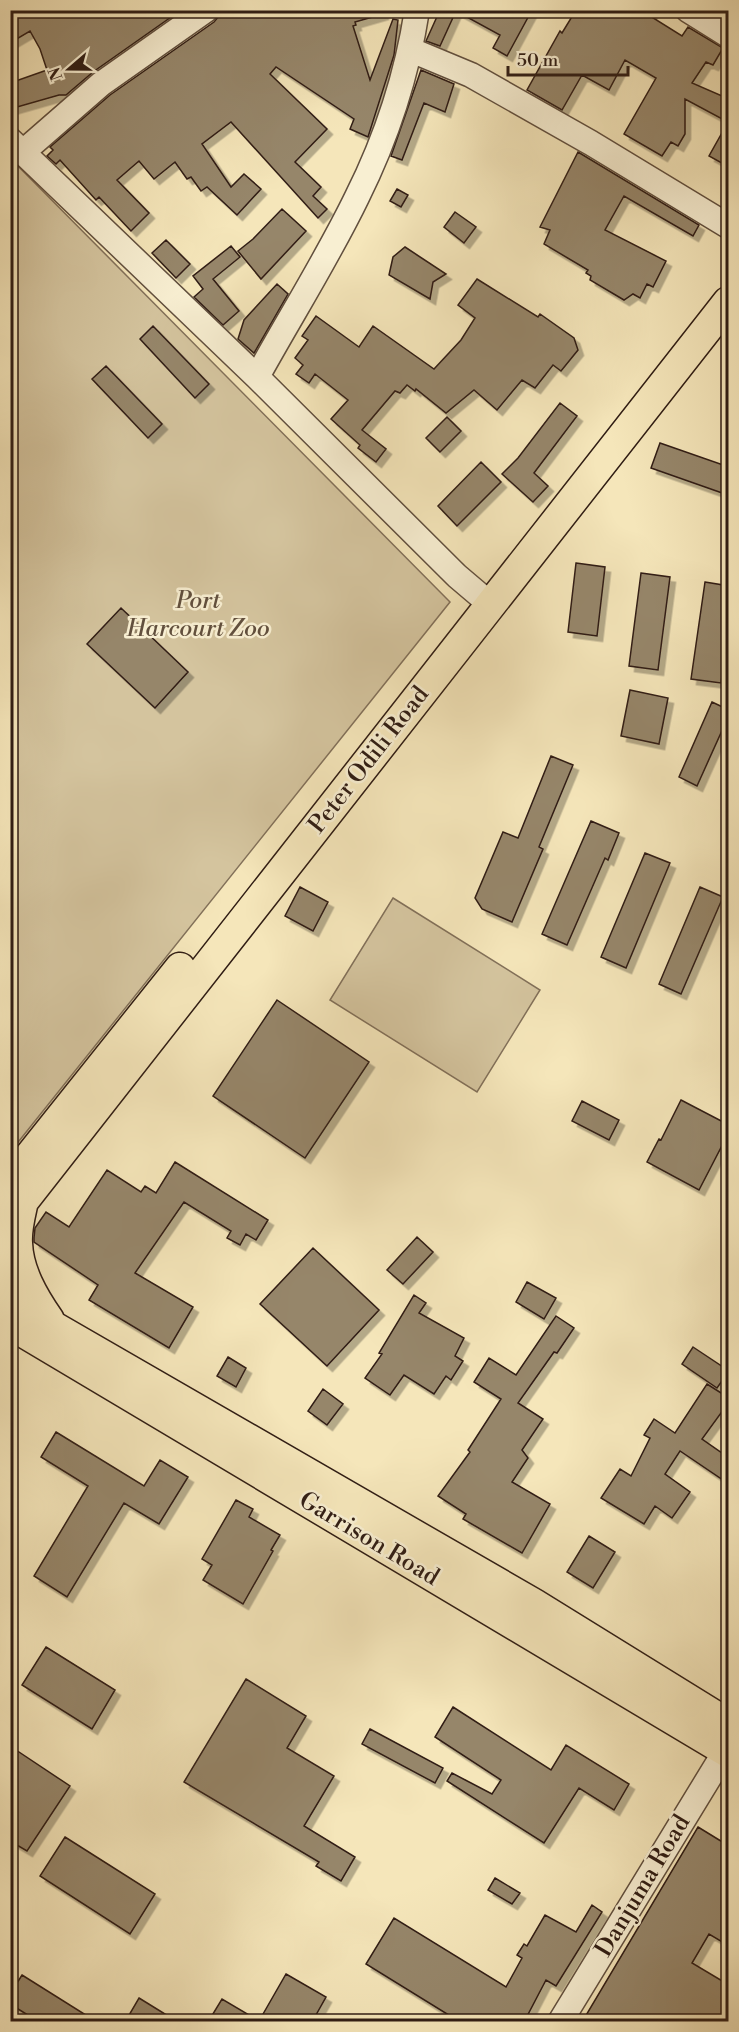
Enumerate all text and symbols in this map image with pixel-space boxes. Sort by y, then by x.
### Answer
north arrow [39,39,99,99]
scale bar [508,39,628,77]
text: 50 m [517,49,559,72]
text: N [44,64,67,83]
park label: Port Harcourt Zoo [125,586,270,644]
street label: Peter Odili Road [302,680,436,840]
street label: Garrison Road [293,1485,445,1593]
street label: Danjuma Road [589,1809,697,1962]

